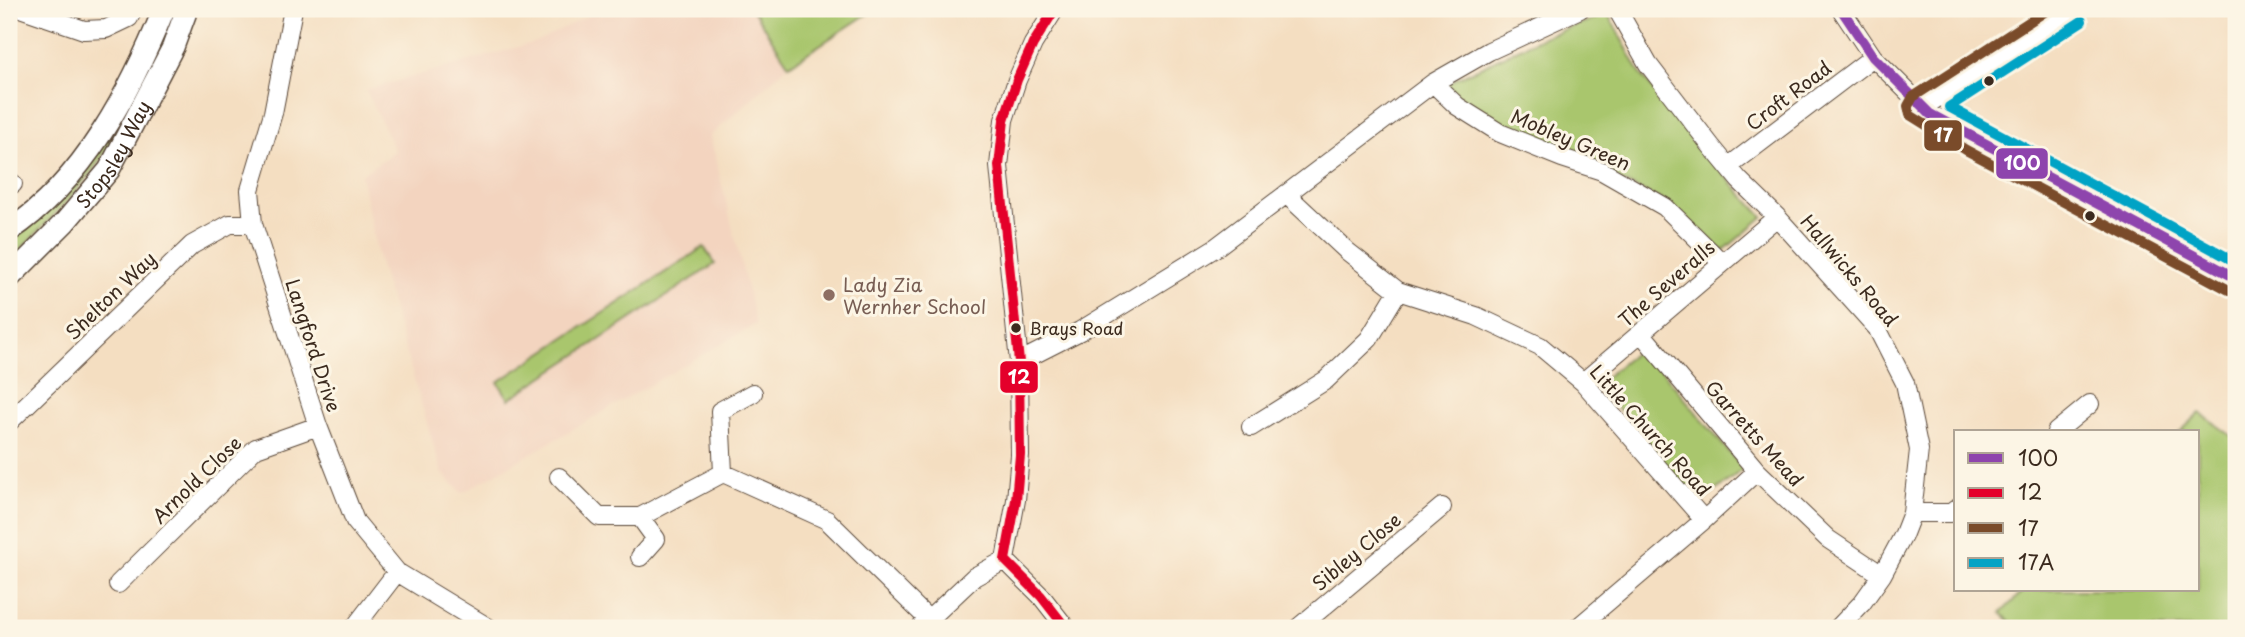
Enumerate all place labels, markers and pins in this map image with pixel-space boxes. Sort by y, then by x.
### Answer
unlabelled marker [1982,74,1996,88]
unlabelled marker [2083,209,2097,223]
place label: Lady Zia Wernher School [843,270,986,320]
marker: Lady Zia Wernher School [821,287,837,303]
place label: Brays Road [1029,315,1123,341]
marker: Brays Road [1009,321,1023,335]

